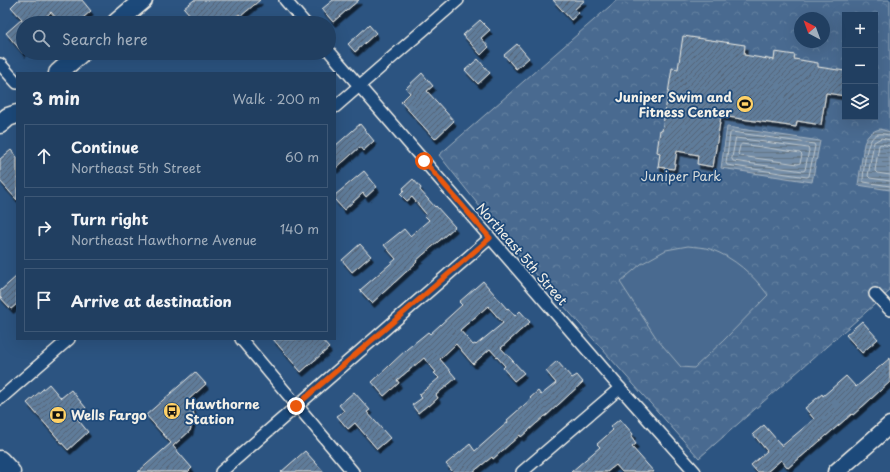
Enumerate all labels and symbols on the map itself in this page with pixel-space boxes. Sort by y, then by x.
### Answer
north arrow [794,12,830,48]
place label: Juniper Swim and Fitness Center [615,87,732,121]
sports icon: Juniper Swim and Fitness Center [735,94,755,114]
route start [415,152,433,170]
park label: Juniper Park [641,166,721,185]
street label: Northeast 5th Street [473,198,572,309]
place label: Hawthorne Station [185,394,260,428]
route end [287,397,305,415]
bus stop icon: Hawthorne Station [162,401,182,421]
bank icon: Wells Fargo [48,405,68,425]
place label: Wells Fargo [71,405,147,424]

